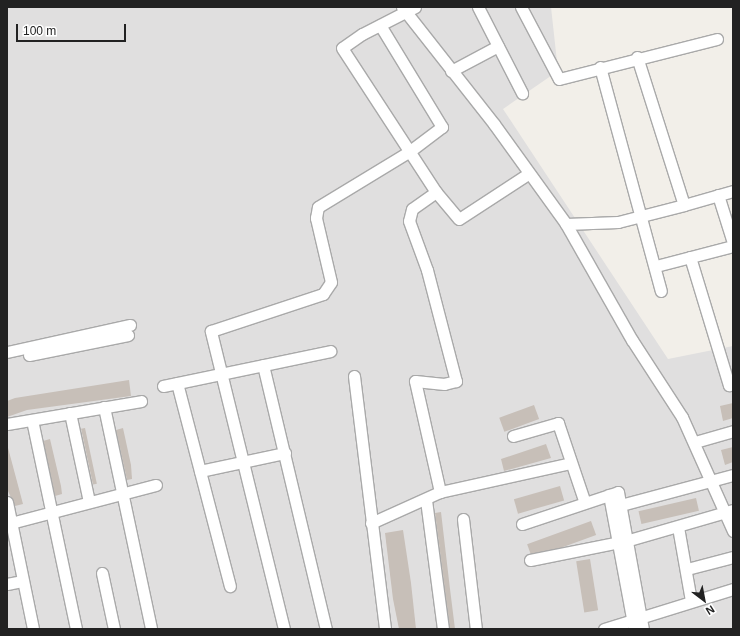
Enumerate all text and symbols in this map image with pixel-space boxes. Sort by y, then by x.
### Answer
scale bar [18,16,128,42]
text: 100 m [23,24,56,38]
north arrow [684,580,724,620]
text: N [704,603,717,617]

